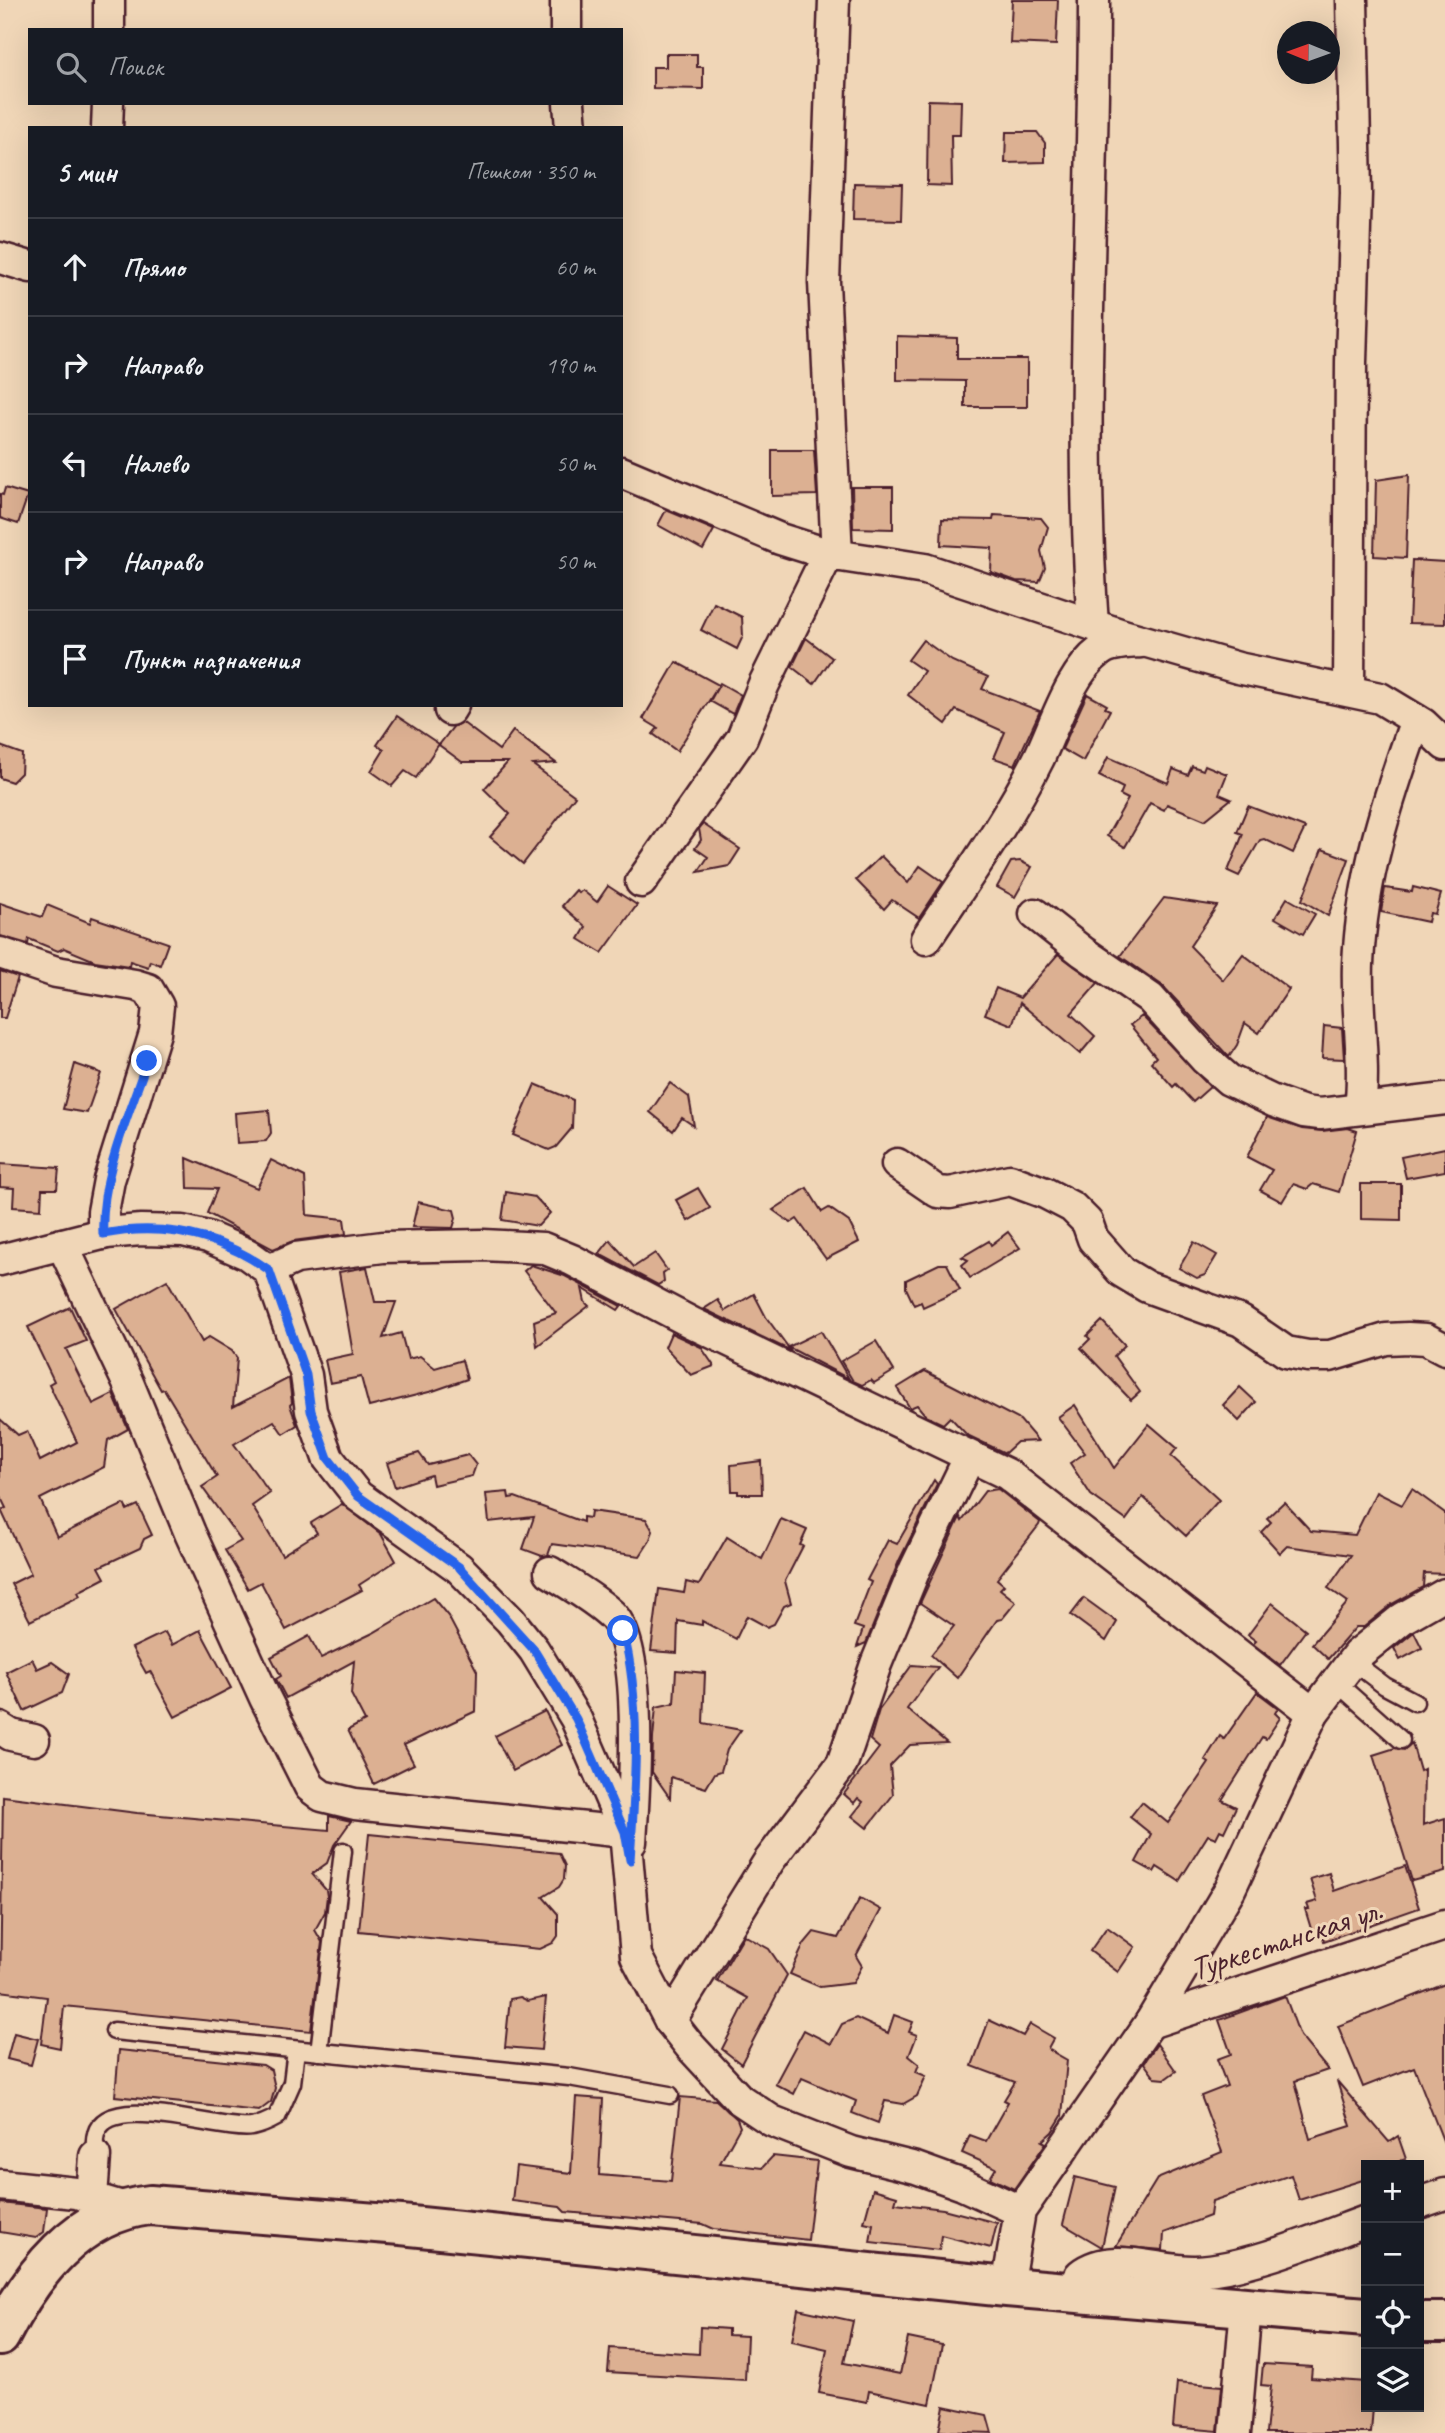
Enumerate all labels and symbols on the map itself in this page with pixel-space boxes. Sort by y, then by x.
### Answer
north arrow [1277,21,1340,84]
route end [131,1045,162,1076]
route start [607,1615,638,1646]
street label: Туркестанская ул. [1185,1888,1388,1990]

